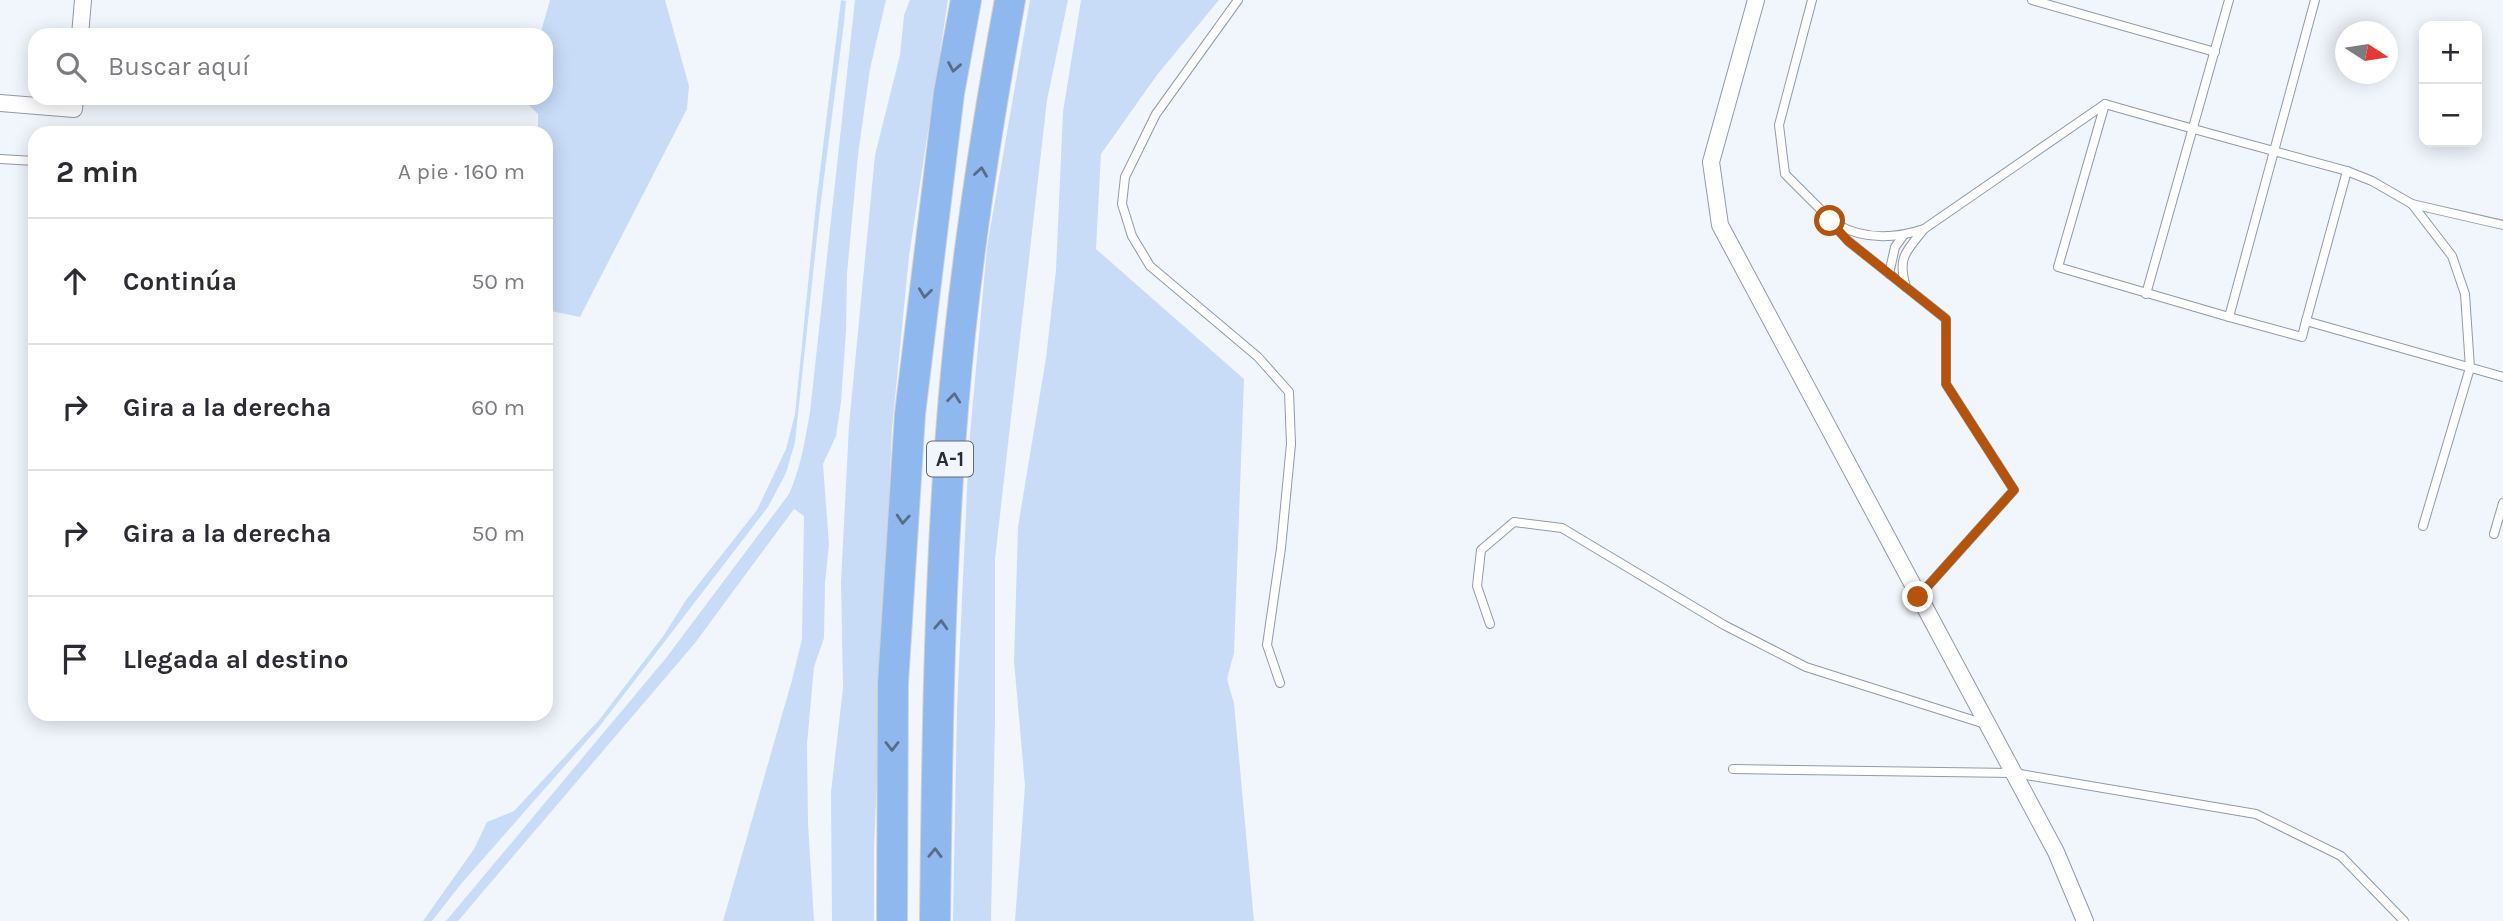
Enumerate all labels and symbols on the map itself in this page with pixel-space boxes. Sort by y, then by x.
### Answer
north arrow [2335,21,2398,84]
one-way arrow [947,61,962,73]
one-way arrow [973,167,988,178]
route start [1814,205,1845,236]
one-way arrow [917,287,932,299]
one-way arrow [946,392,961,403]
road number: A-1 [927,442,973,476]
one-way arrow [896,514,911,525]
route end [1902,581,1933,612]
one-way arrow [933,620,948,631]
one-way arrow [884,742,900,752]
one-way arrow [927,847,943,858]

